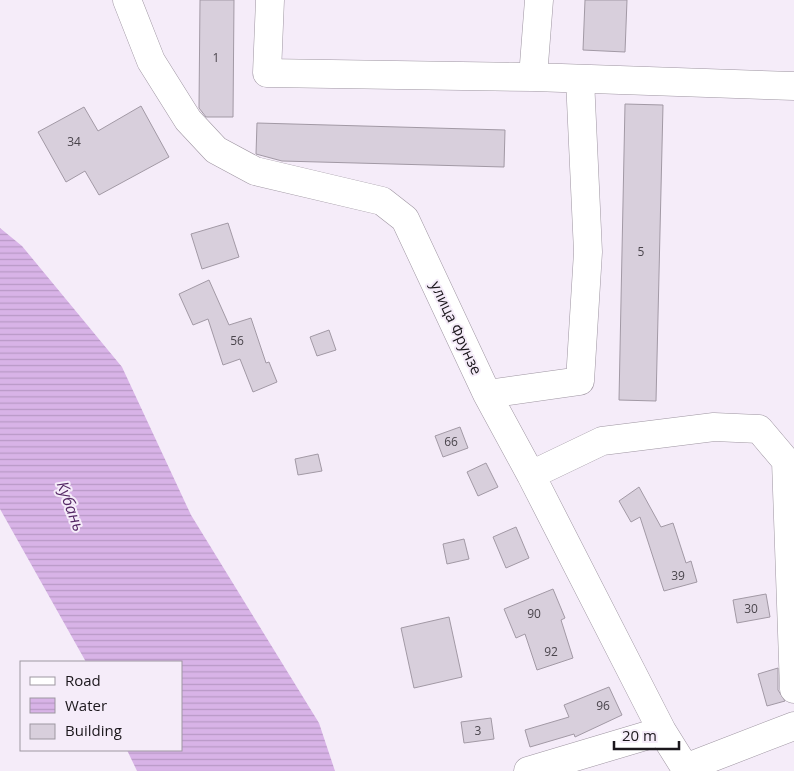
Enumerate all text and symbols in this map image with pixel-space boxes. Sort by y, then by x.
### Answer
house number: 1 [213,49,219,66]
house number: 34 [67,133,81,150]
house number: 5 [638,243,645,260]
street label: улица Фрунзе [426,278,487,378]
house number: 56 [230,332,244,349]
house number: 66 [444,433,458,450]
water label: Кубань [52,478,90,534]
house number: 39 [671,567,685,584]
house number: 30 [744,600,758,617]
house number: 90 [527,605,541,622]
house number: 92 [544,643,558,660]
legend [20,661,182,751]
text: Road [65,670,101,690]
text: Water [65,695,107,715]
house number: 96 [596,697,610,714]
scale bar [614,718,679,750]
text: Building [65,720,122,740]
house number: 3 [475,722,482,739]
text: 20 m [622,725,657,745]

